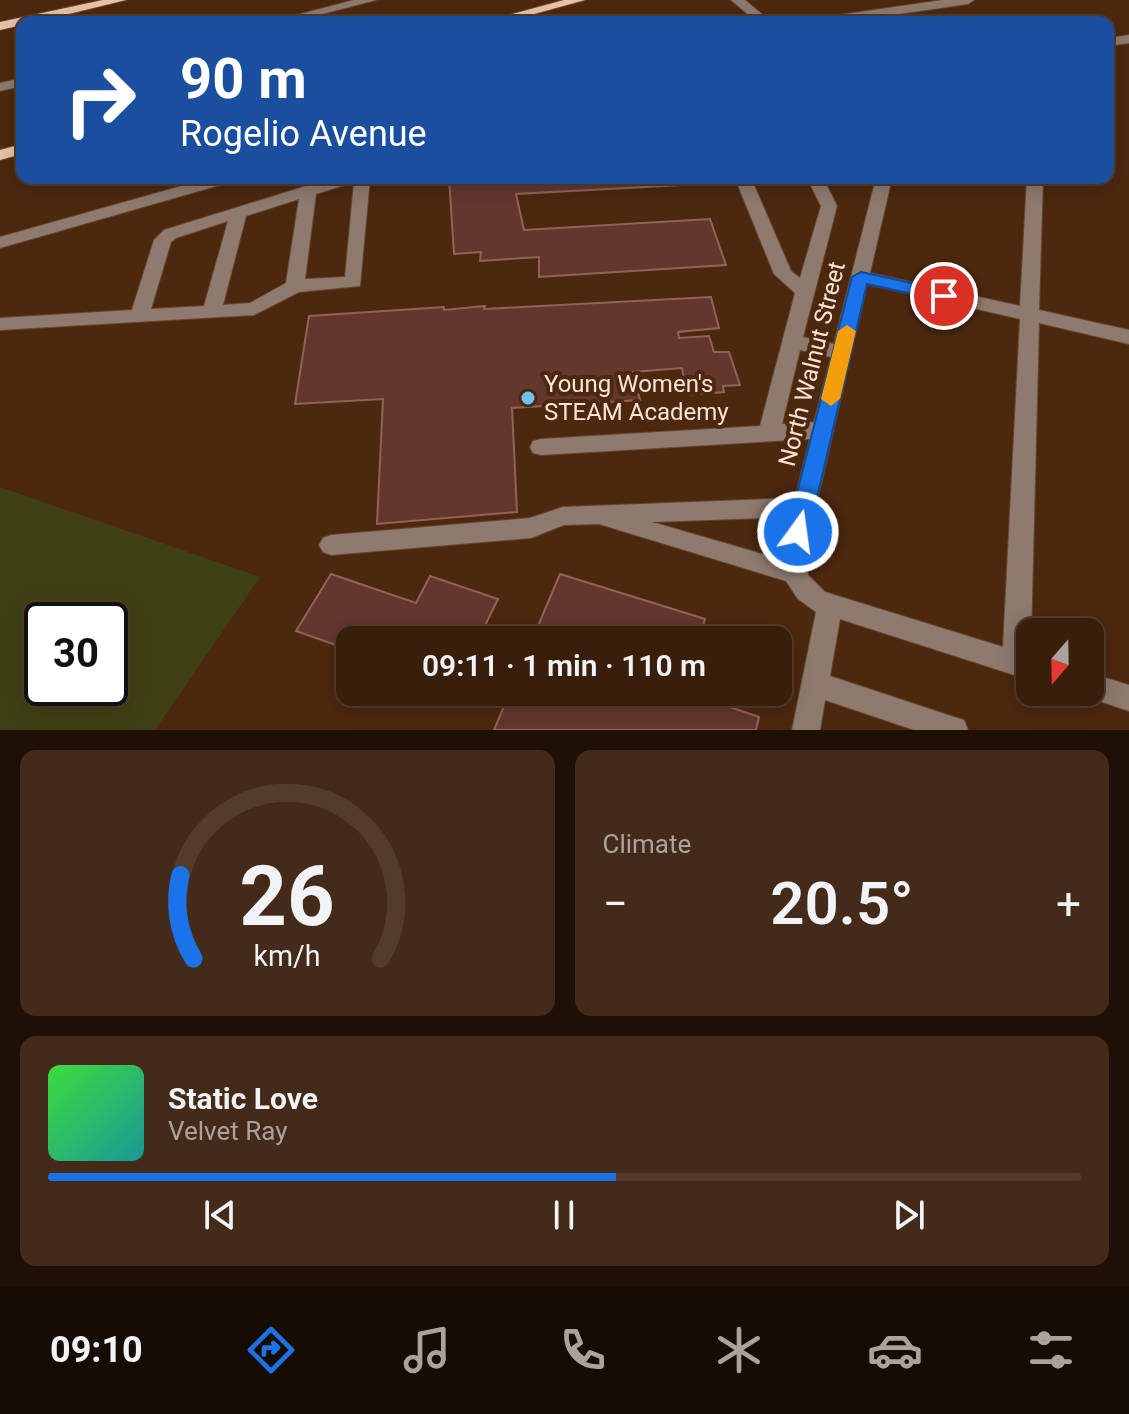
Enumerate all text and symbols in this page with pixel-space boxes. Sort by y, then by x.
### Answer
text: 90 m [180,46,307,112]
icon: right [48,48,152,152]
text: Rogelio Avenue [180,113,427,155]
street label: North Walnut Street [773,259,851,469]
pin [910,262,978,330]
icon: arrive [922,274,966,318]
place label: Young Women's STEAM Academy [544,370,729,426]
marker: Young Women's STEAM Academy [519,389,537,407]
position arrow [756,490,840,574]
speed limit sign: 30 [24,602,128,706]
north arrow [1016,618,1104,706]
map controls [1016,618,1104,706]
text: 09:11 · 1 min · 110 m [422,648,706,683]
text: Climate [603,829,691,859]
text: 26 [240,848,335,945]
text: 20.5° [770,868,913,939]
text: − [603,878,628,930]
text: + [1056,878,1081,930]
text: km/h [254,939,321,973]
text: Static Love [168,1081,318,1116]
text: Velvet Ray [168,1116,288,1146]
icon: previous [198,1193,242,1237]
icon: pause [542,1193,586,1237]
icon: next [887,1193,931,1237]
icon: directions [243,1322,299,1378]
icon: music [399,1322,455,1378]
icon: phone [555,1322,611,1378]
icon: climate [711,1322,767,1378]
icon: car [867,1322,923,1378]
icon: filters [1023,1322,1079,1378]
text: 09:10 [50,1329,143,1371]

